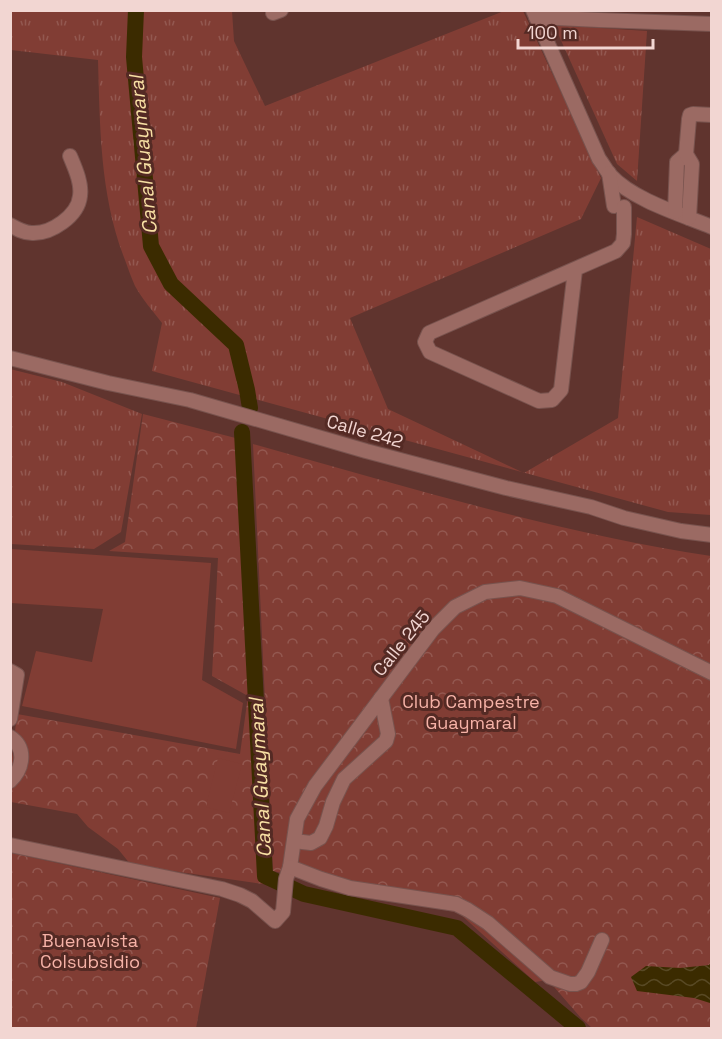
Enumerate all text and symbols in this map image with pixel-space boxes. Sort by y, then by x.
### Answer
scale bar [518,12,653,50]
text: 100 m [527,21,578,44]
water label: Canal Guaymaral [123,72,163,236]
street label: Calle 242 [324,409,406,453]
street label: Calle 245 [367,605,435,681]
park label: Club Campestre Guaymaral [402,690,540,734]
water label: Canal Guaymaral [243,696,277,858]
park label: Buenavista Colsubsidio [40,929,140,973]

